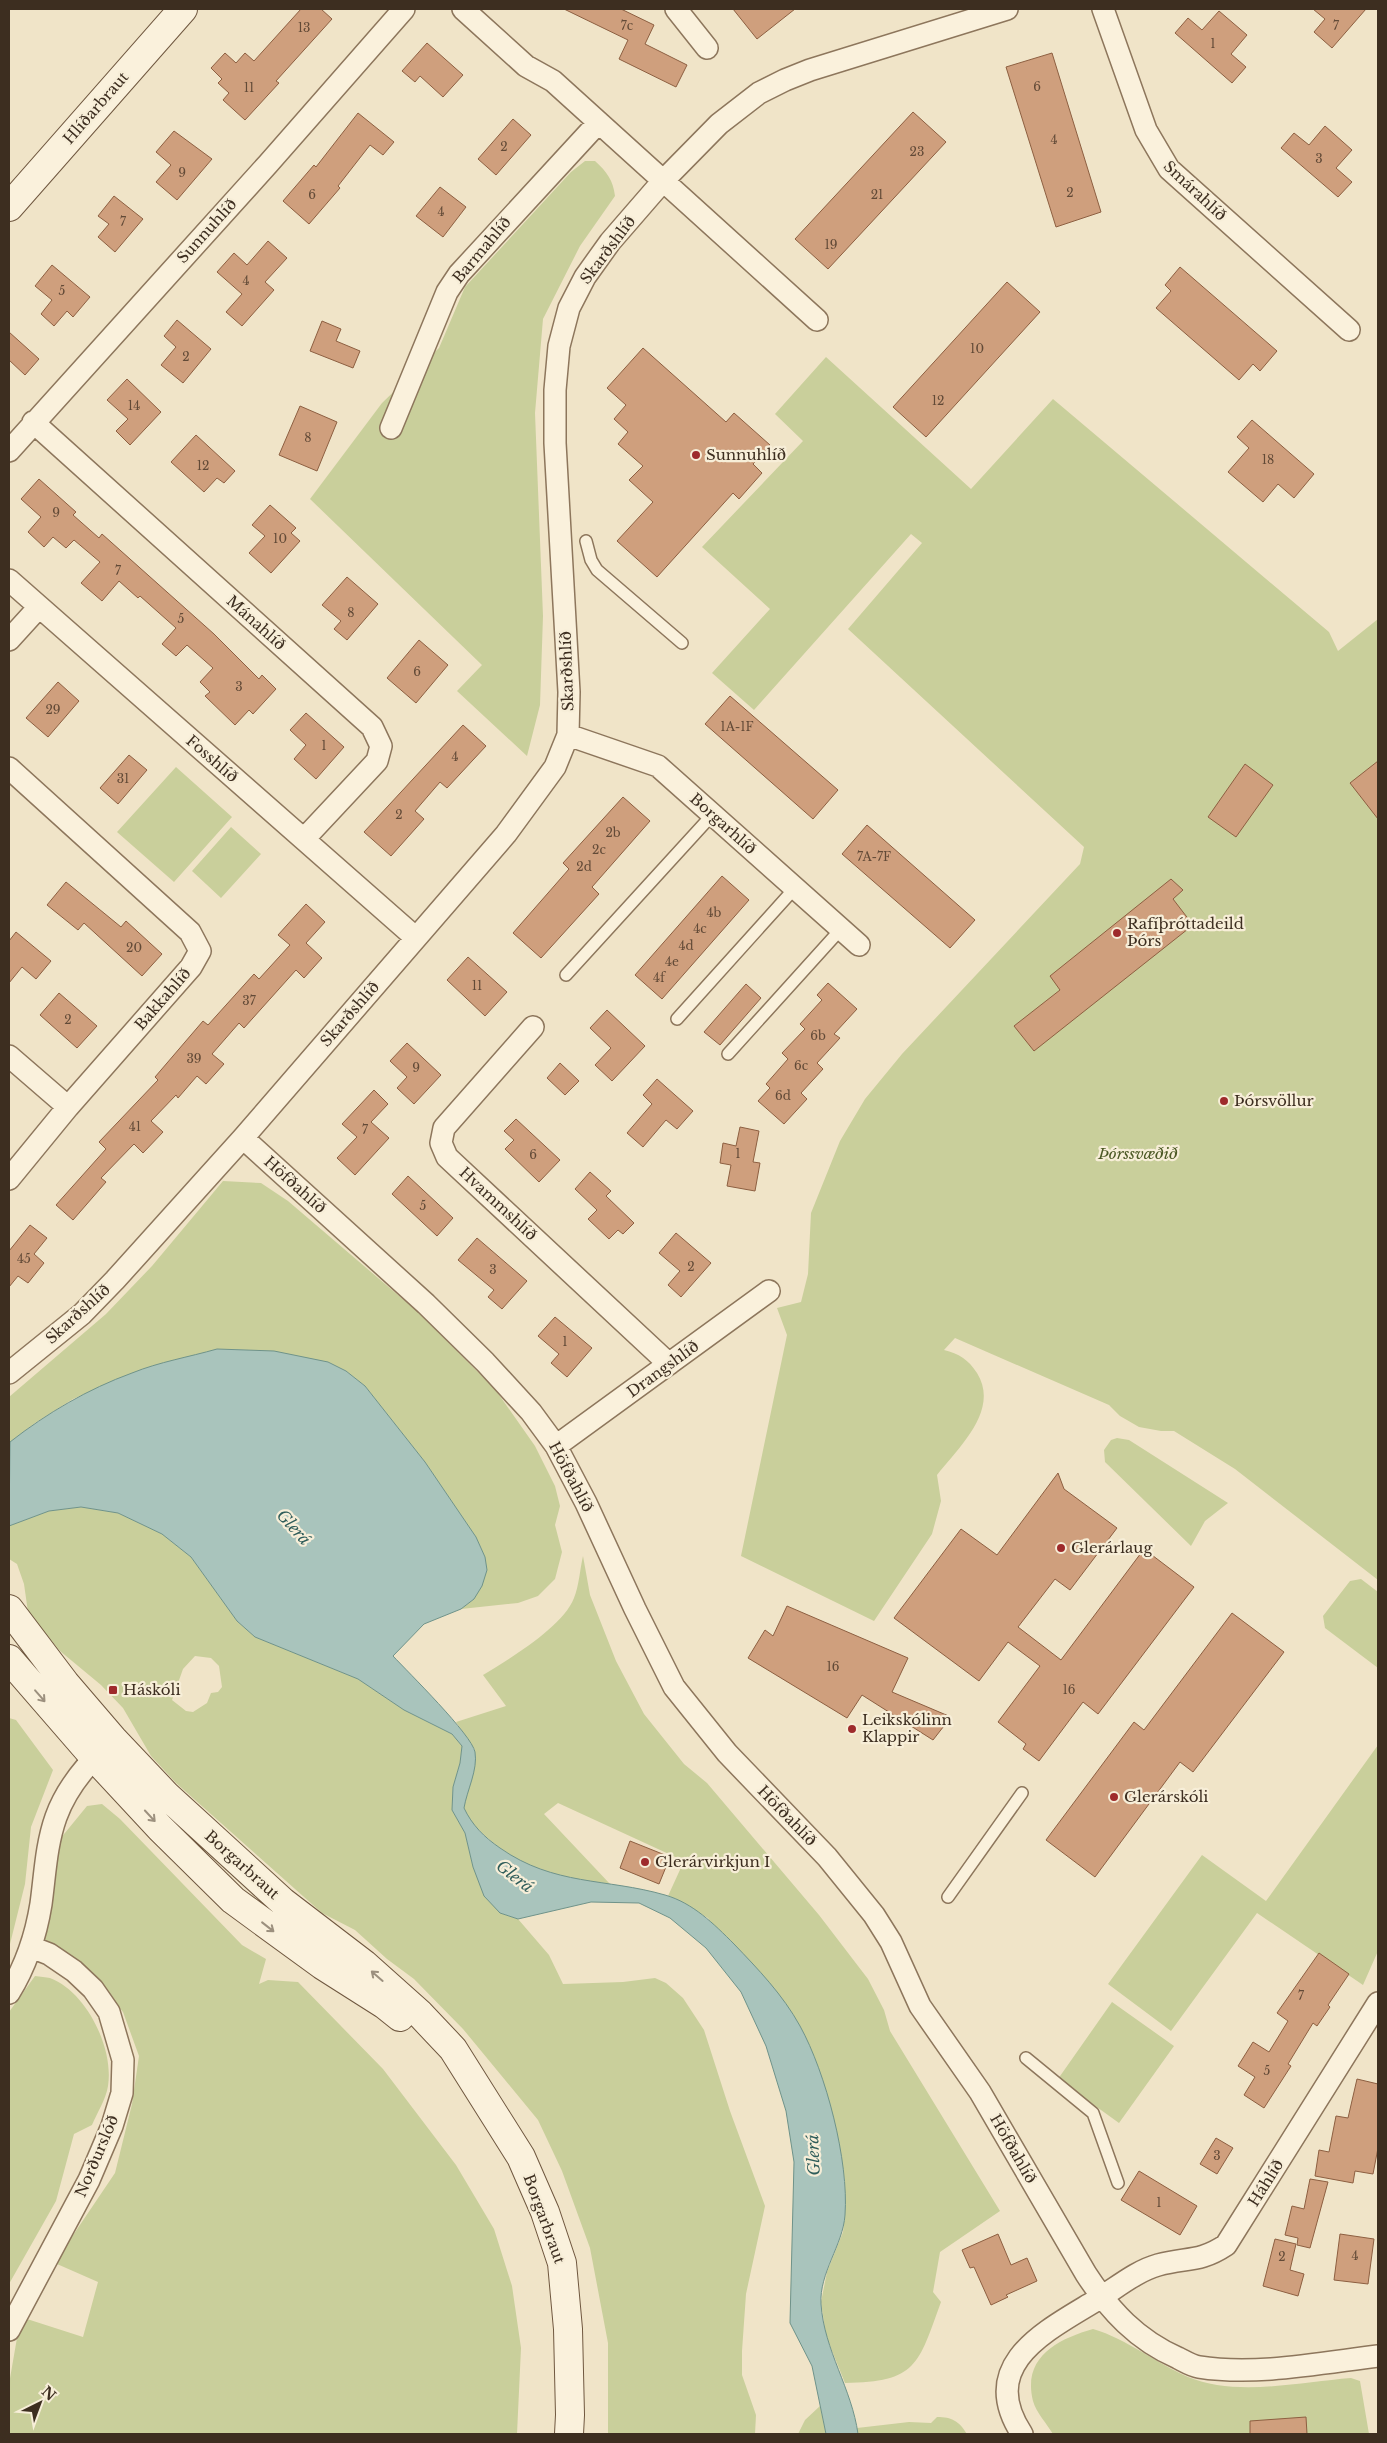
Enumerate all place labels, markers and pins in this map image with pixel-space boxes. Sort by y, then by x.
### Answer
place label: Sunnuhlíð [706,445,786,464]
marker: Sunnuhlíð [690,449,702,461]
place label: Rafíþróttadeild Þórs [1127,914,1244,950]
marker: Rafíþróttadeild Þórs [1111,927,1123,939]
place label: Þórsvöllur [1234,1091,1315,1110]
marker: Þórsvöllur [1218,1095,1230,1107]
place label: Glerárlaug [1071,1538,1153,1557]
marker: Glerárlaug [1055,1542,1067,1554]
place label: Háskóli [123,1680,181,1699]
marker: Háskóli [107,1684,119,1696]
place label: Leikskólinn Klappir [862,1710,952,1746]
marker: Leikskólinn Klappir [846,1723,858,1735]
place label: Glerárskóli [1124,1787,1208,1806]
marker: Glerárskóli [1108,1791,1120,1803]
place label: Glerárvirkjun I [655,1852,770,1871]
marker: Glerárvirkjun I [639,1856,651,1868]

